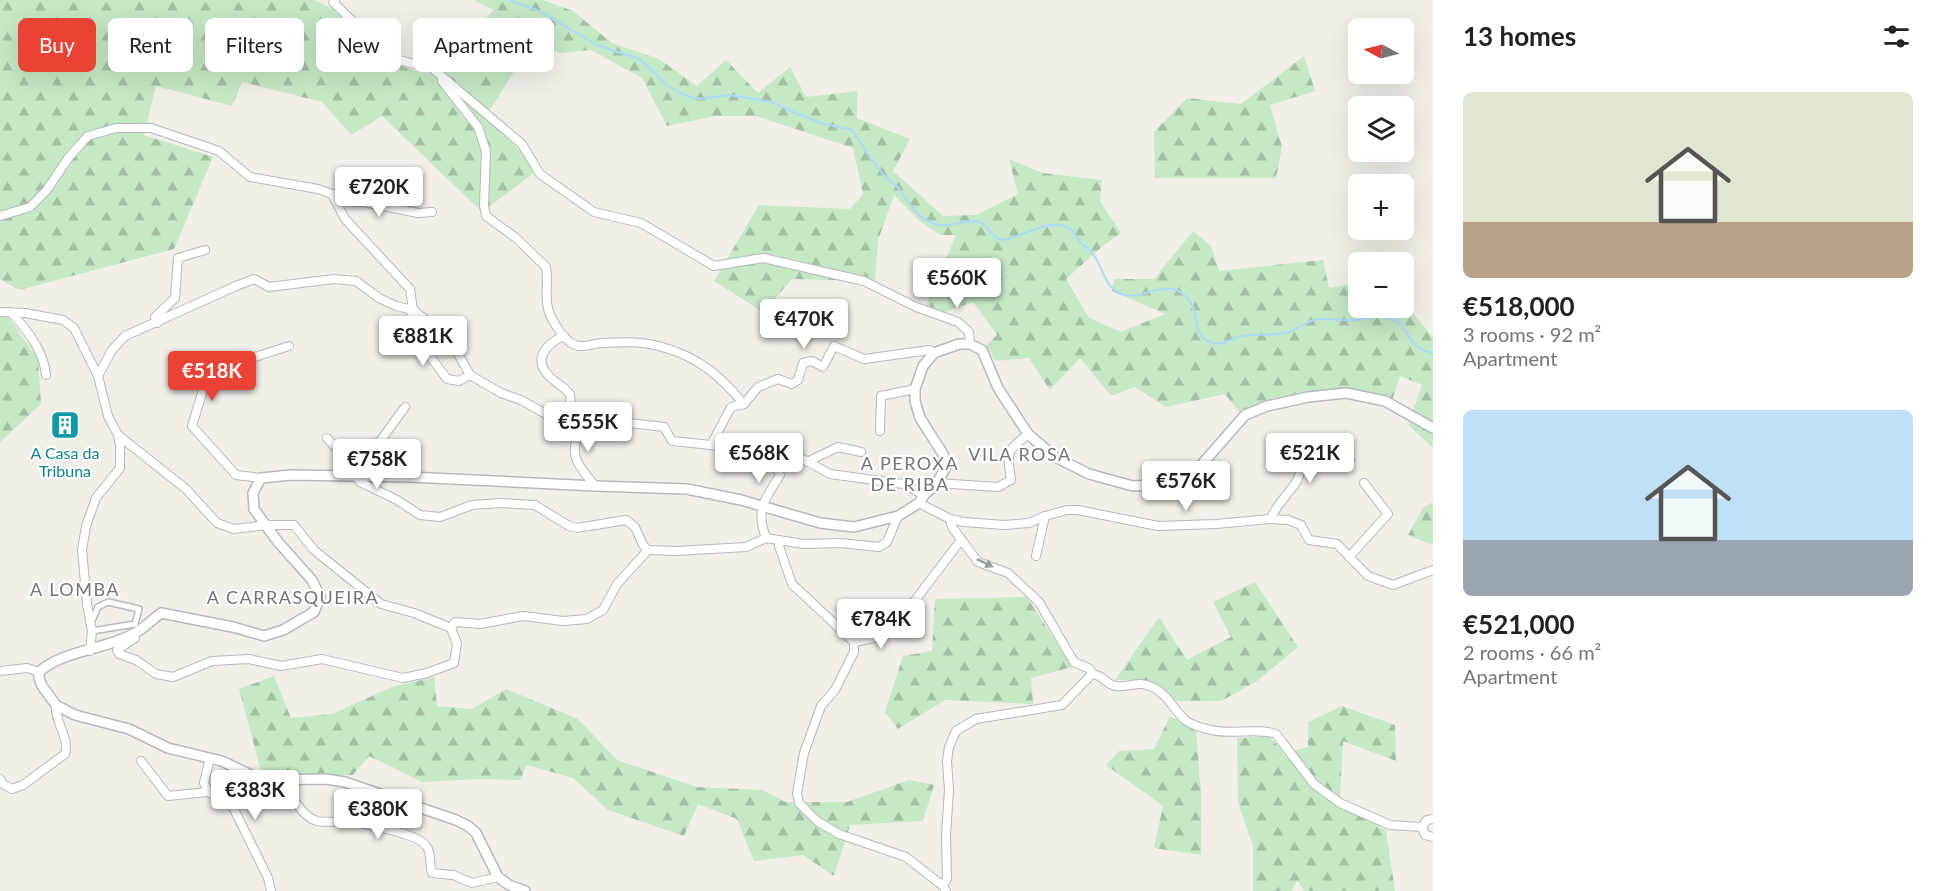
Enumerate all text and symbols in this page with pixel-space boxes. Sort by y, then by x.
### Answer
chip: Buy [18,18,96,72]
chip: Rent [108,18,193,72]
chip: Filters [205,18,304,72]
chip: New [316,18,401,72]
chip: Apartment [413,18,554,72]
north arrow [1348,18,1414,84]
map controls [1348,18,1414,318]
text: 13 homes [1463,20,1576,52]
icon: filters [1880,20,1913,53]
button: layers [1348,96,1414,162]
icon: home [1634,131,1742,239]
pin: €720K [337,167,421,218]
text: €720K [349,174,409,198]
button: + [1348,174,1414,240]
button: − [1348,252,1414,318]
pin: €560K [915,258,999,309]
text: €560K [927,265,987,289]
text: €518,000 [1463,290,1575,322]
pin: €470K [762,299,846,350]
text: €470K [774,306,834,330]
pin: €881K [381,316,465,367]
text: 3 rooms · 92 m² [1463,322,1601,346]
text: €881K [393,323,453,347]
text: Apartment [1463,346,1557,370]
pin: €518K [170,351,254,402]
text: €518K [182,358,242,382]
pin: €555K [546,402,630,453]
building icon: A Casa da Tribuna [49,409,81,441]
text: €555K [558,409,618,433]
pin: €568K [717,433,801,484]
pin: €521K [1268,433,1352,484]
pin: €758K [335,439,419,490]
text: €568K [729,440,789,464]
text: €521K [1280,440,1340,464]
place label: A Casa da Tribuna [31,443,99,480]
district label: VILA ROSA [968,443,1072,465]
text: €758K [347,446,407,470]
icon: home [1634,449,1742,557]
district label: A PEROXA DE RIBA [861,452,959,495]
pin: €576K [1144,461,1228,512]
text: €576K [1156,468,1216,492]
one-way arrow [976,558,994,568]
district label: A LOMBA [30,578,120,600]
district label: A CARRASQUEIRA [207,586,379,608]
pin: €784K [839,599,923,650]
text: €784K [851,606,911,630]
text: €521,000 [1463,608,1575,640]
text: 2 rooms · 66 m² [1463,640,1601,664]
text: Apartment [1463,664,1557,688]
pin: €383K [213,770,297,821]
text: €383K [225,777,285,801]
pin: €380K [336,789,420,840]
text: €380K [348,796,408,820]

